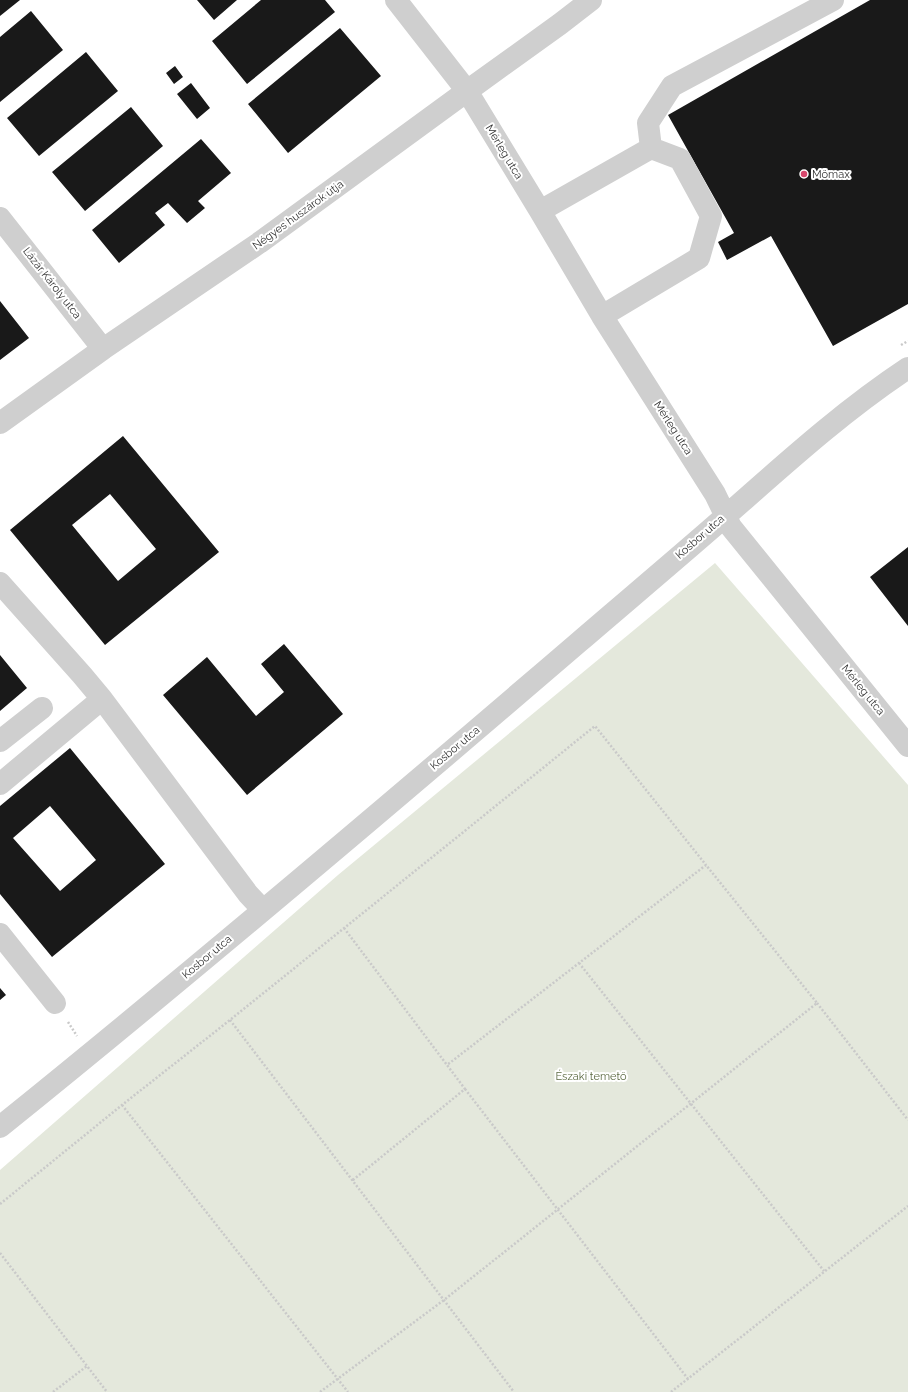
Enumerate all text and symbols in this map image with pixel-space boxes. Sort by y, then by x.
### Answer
street label: Mérleg utca [483,122,525,182]
place label: Mömax [812,168,850,181]
marker: Mömax [799,169,809,179]
street label: Négyes huszárok útja [250,178,346,252]
street label: Lázár Károly utca [20,245,84,321]
street label: Mérleg utca [651,399,695,457]
street label: Kosbor utca [673,512,727,562]
street label: Mérleg utca [839,662,887,718]
street label: Kosbor utca [428,724,482,772]
street label: Kosbor utca [180,933,234,981]
park label: Északi temető [555,1069,627,1083]

